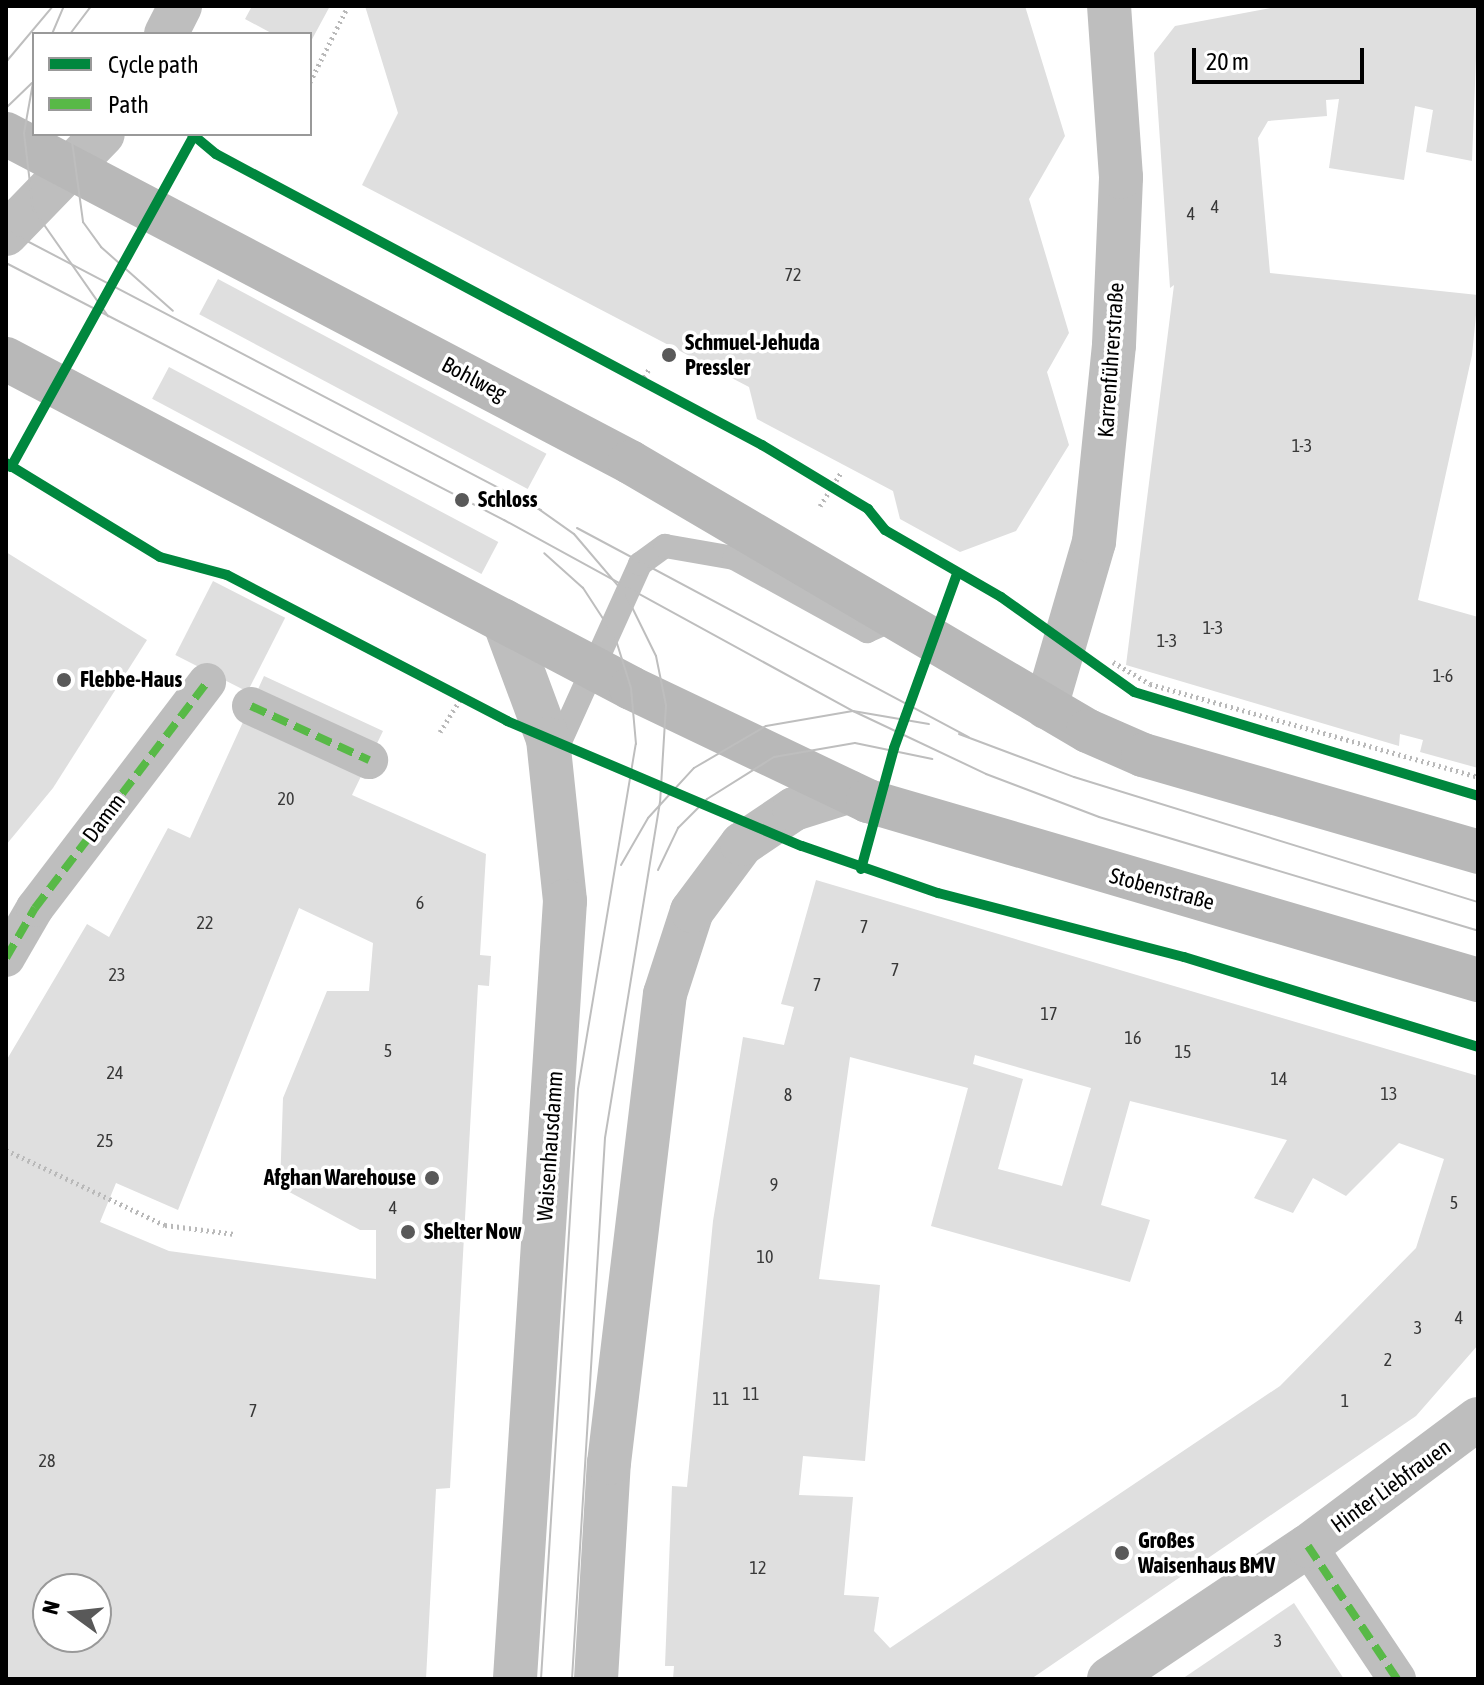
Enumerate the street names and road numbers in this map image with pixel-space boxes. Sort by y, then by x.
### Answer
street label: Karrenführerstraße [1092,282,1130,438]
street label: Bohlweg [437,351,511,407]
street label: Damm [77,788,131,848]
street label: Stobenstraße [1107,862,1217,916]
street label: Waisenhausdamm [532,1070,568,1222]
street label: Hinter Liebfrauen [1326,1434,1456,1538]

